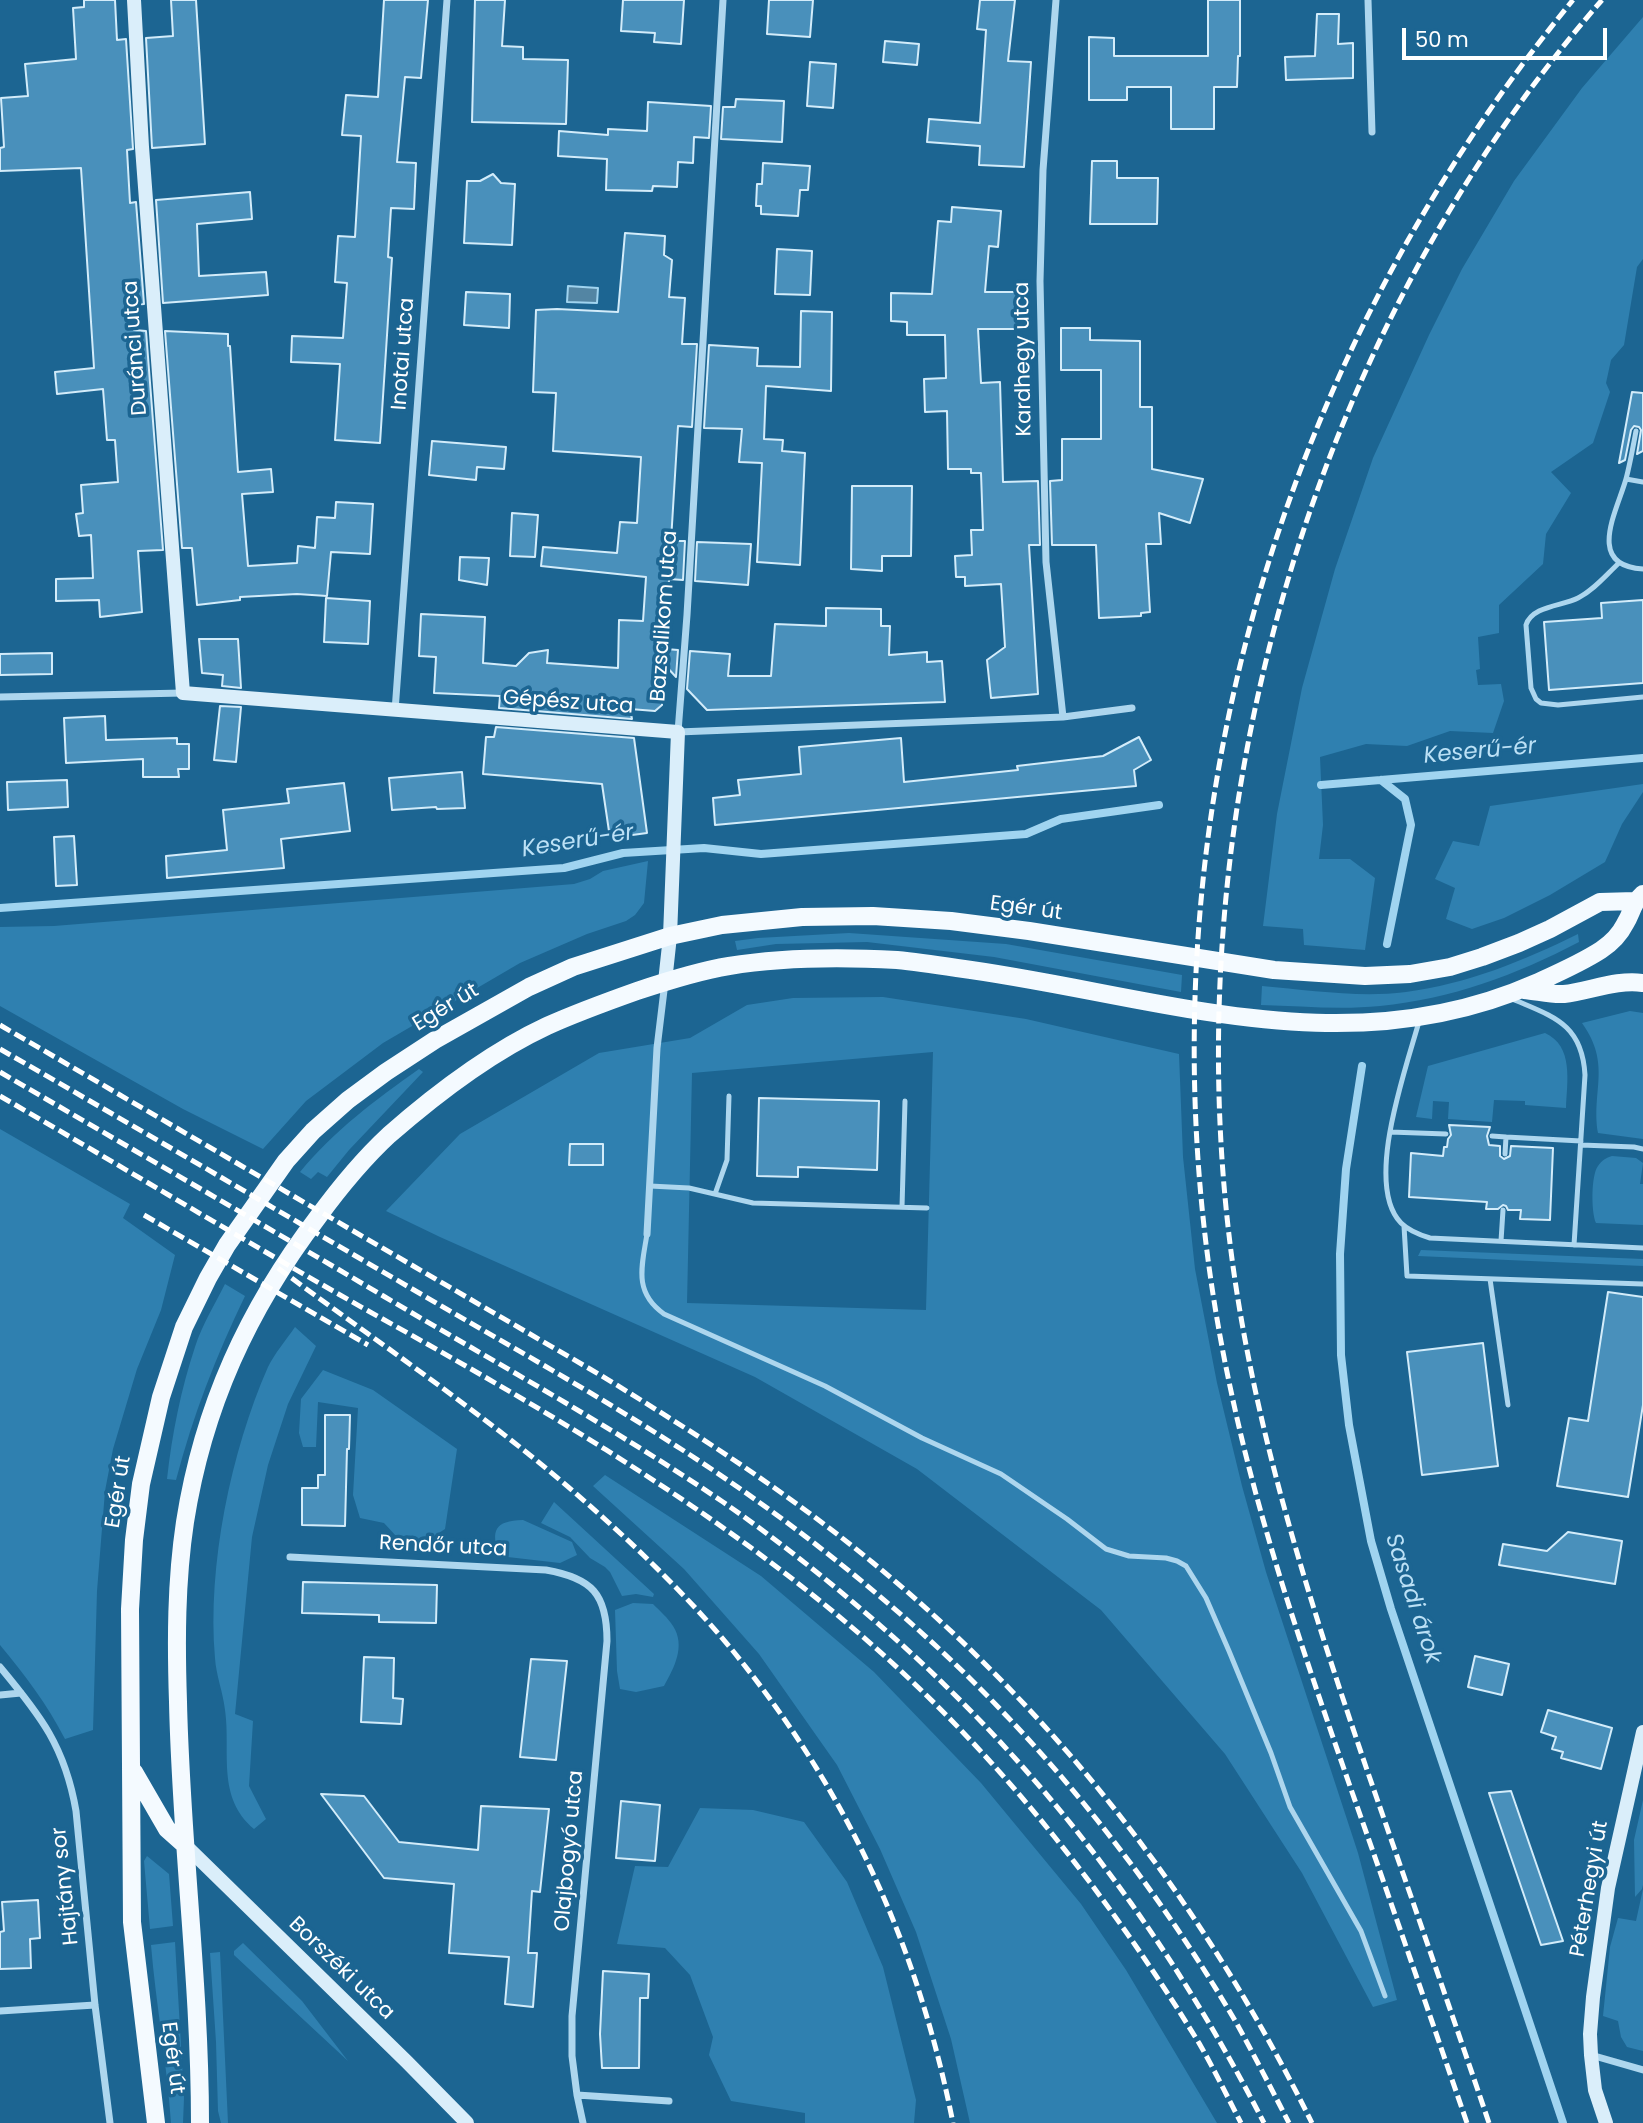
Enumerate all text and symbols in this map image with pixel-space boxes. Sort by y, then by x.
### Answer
scale bar [1405,14,1610,58]
text: 50 m [1415,25,1469,54]
street label: Duránci utca [119,280,153,416]
street label: Kardhegy utca [1010,281,1038,437]
street label: Inotai utca [388,297,420,411]
street label: Bazsalikom utca [646,530,684,702]
street label: Gépész utca [502,686,634,720]
water label: Keserű-ér [1422,733,1538,771]
water label: Keserű-ér [520,820,636,864]
street label: Egér út [988,891,1064,927]
street label: Egér út [408,979,484,1037]
street label: Egér út [101,1454,137,1530]
water label: Sasadi árok [1378,1530,1446,1668]
street label: Rendőr utca [378,1531,508,1563]
street label: Olajbogyó utca [550,1769,590,1933]
street label: Péterhegyi út [1566,1819,1614,1959]
street label: Hajtány sor [47,1826,85,1946]
street label: Borszéki utca [283,1912,399,2026]
street label: Egér út [155,2020,189,2096]

